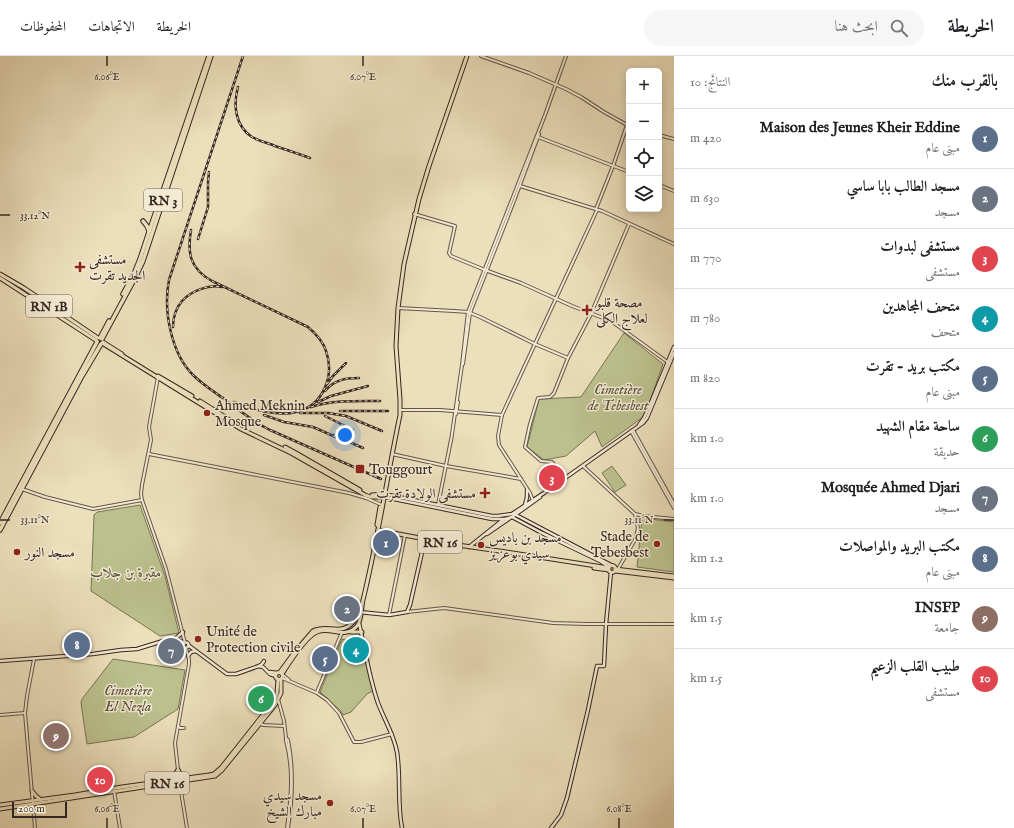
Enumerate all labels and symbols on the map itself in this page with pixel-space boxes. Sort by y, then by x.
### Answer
text: 6.06°E [94,71,120,84]
text: 6.07°E [350,71,376,84]
road number: RN 3 [144,189,182,211]
text: 33.12°N [20,210,50,223]
place label: مستشفى الجديد تقرت [89,251,145,285]
marker: مستشفى الجديد تقرت [74,261,86,273]
place label: مصحة قلبو لعلاج الكلى [594,294,648,331]
road number: RN 1B [26,295,72,317]
marker: مصحة قلبو لعلاج الكلى [581,304,593,316]
park label: Cimetière de Tebesbest [586,381,649,415]
place label: Ahmed Meknin Mosque [214,397,306,431]
marker: Ahmed Meknin Mosque [202,408,212,418]
your location [335,425,355,445]
place label: Touggourt [369,461,433,479]
marker: Touggourt [354,463,366,475]
pin: 3 [539,463,565,493]
place label: مستشفى الولادة تقرت [376,485,476,504]
marker: مستشفى الولادة تقرت [479,487,491,499]
text: 33.11°N [21,514,50,527]
text: 33.11°N [625,514,654,527]
pin: 1 [373,528,399,558]
place label: Stade de Tebesbest [591,528,650,562]
place label: مسجد بن باديس سيدي بوعزيز [487,529,562,565]
road number: RN 16 [418,531,462,553]
marker: Stade de Tebesbest [652,539,662,549]
marker: مسجد بن باديس سيدي بوعزيز [476,540,486,550]
place label: مسجد النور [23,544,75,562]
marker: مسجد النور [12,547,22,557]
park label: مقبرة بن جلاب [90,564,162,582]
pin: 2 [334,594,360,624]
place label: Unité de Protection civile [206,623,301,657]
pin: 8 [64,630,90,660]
marker: Unité de Protection civile [193,634,203,644]
pin: 4 [343,635,369,665]
pin: 7 [158,636,184,666]
pin: 5 [312,644,338,674]
park label: Cimetière El Nezla [104,682,152,716]
pin: 6 [248,684,274,714]
pin: 9 [43,721,69,751]
pin: 10 [87,765,113,795]
road number: RN 16 [145,772,189,794]
place label: مسجد سيدي مبارك الشيخ [263,787,322,824]
marker: مسجد سيدي مبارك الشيخ [325,798,335,808]
scale bar [12,800,67,819]
text: 6.06°E [94,803,120,816]
text: 6.07°E [350,803,376,816]
text: 6.08°E [606,803,632,816]

